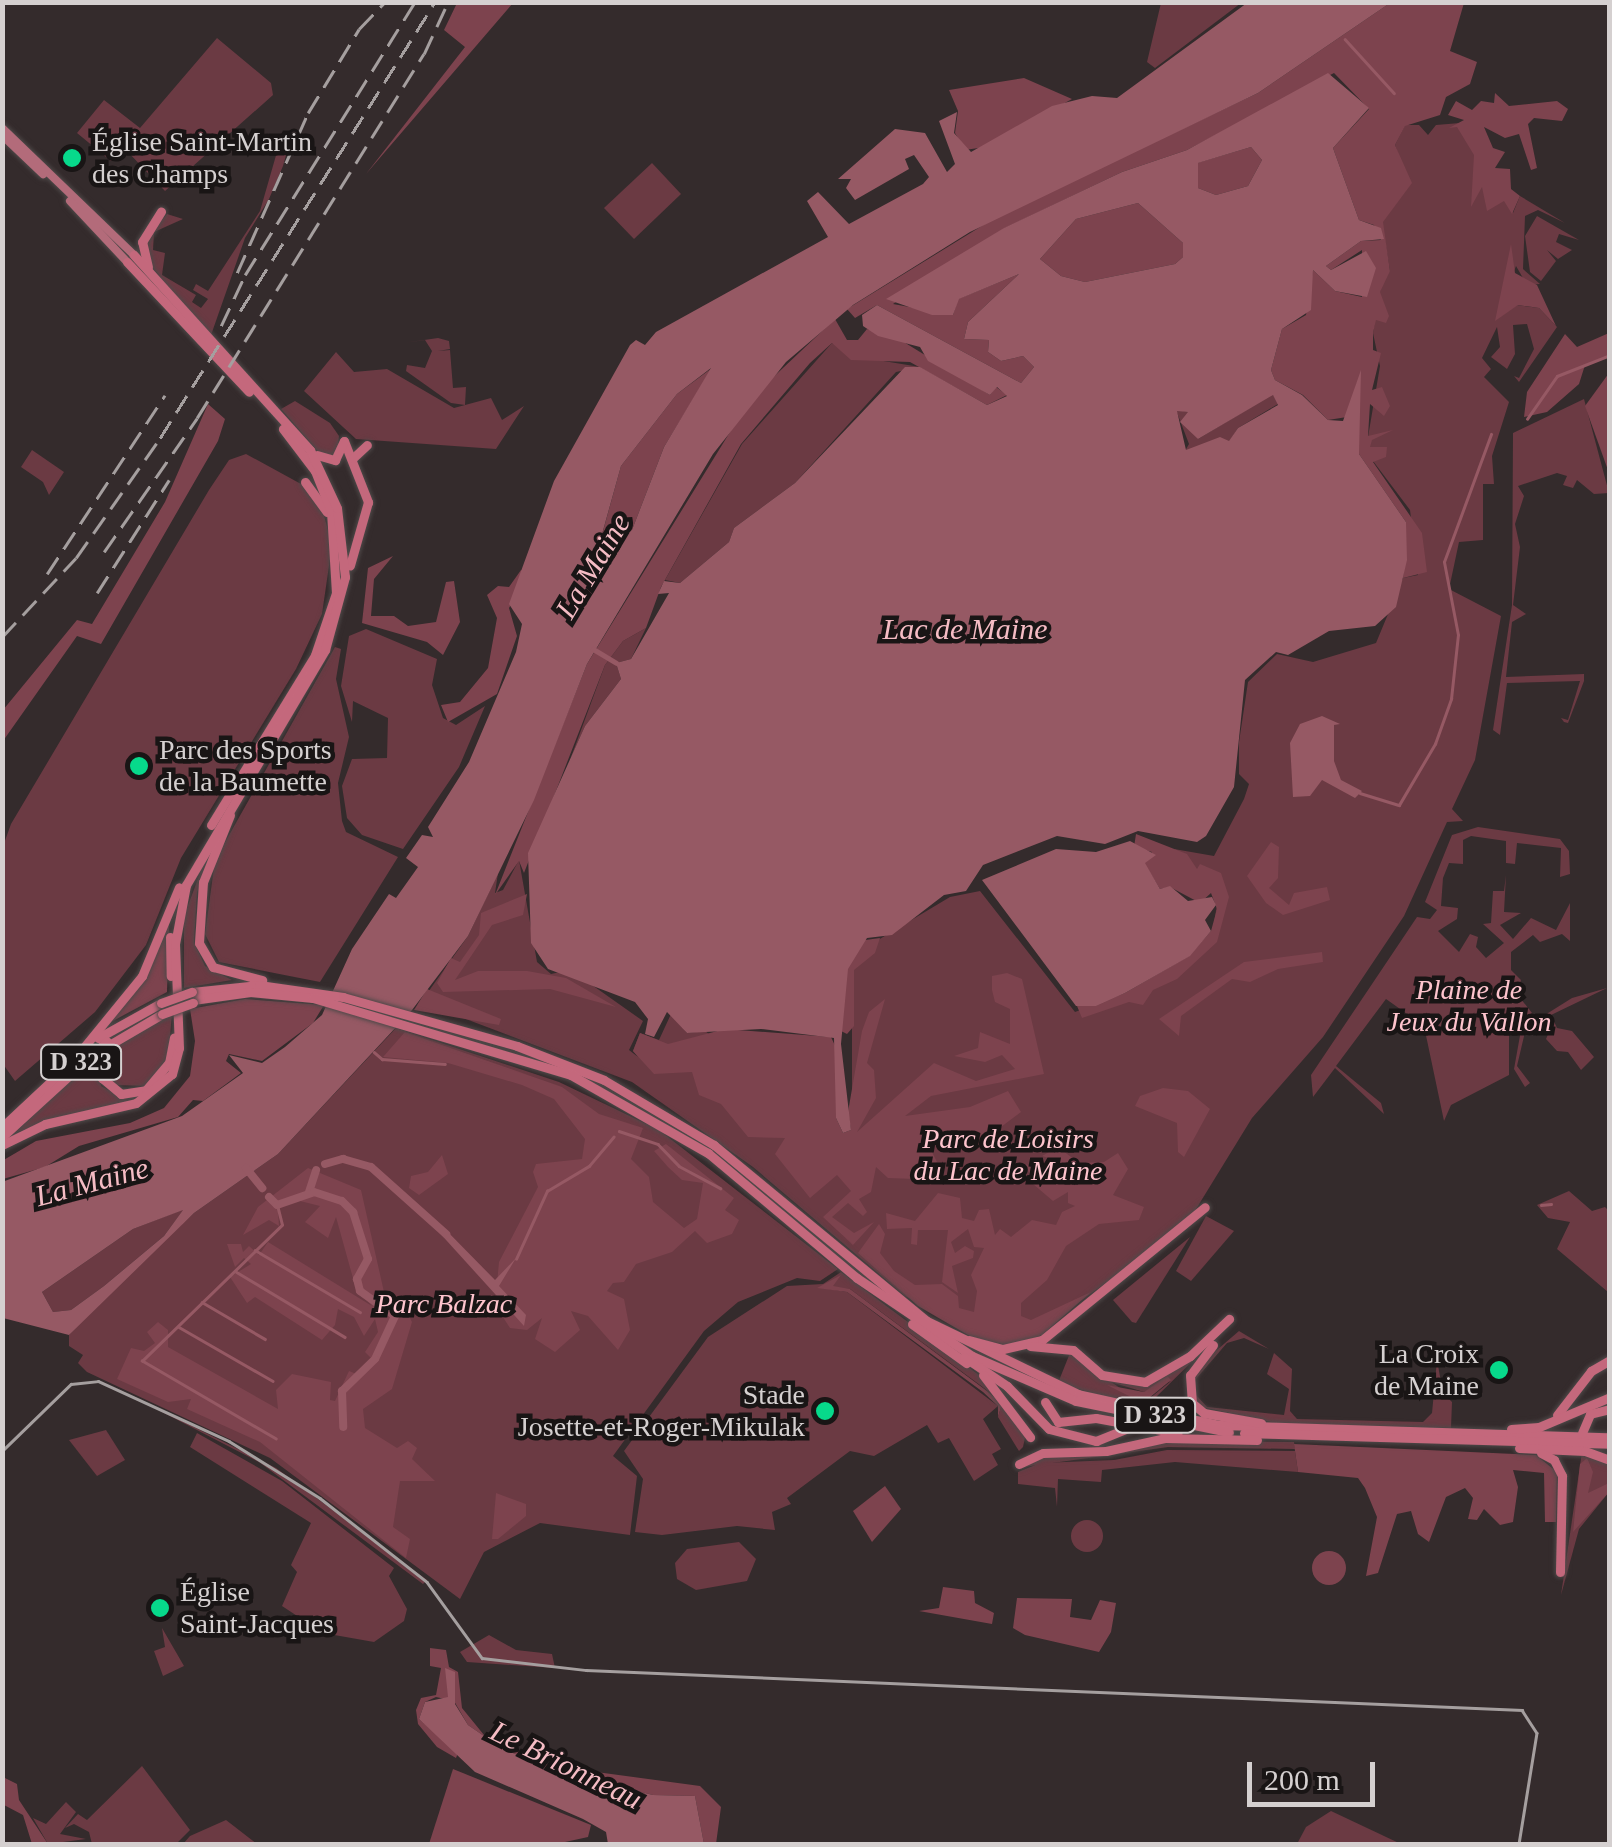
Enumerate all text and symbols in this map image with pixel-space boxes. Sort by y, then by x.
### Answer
place label: Église Saint-Martin des Champs [92,125,312,191]
marker: Église Saint-Martin des Champs [61,147,83,169]
water label: La Maine [548,507,638,625]
water label: Lac de Maine [883,611,1047,647]
place label: Parc des Sports de la Baumette [159,733,332,799]
marker: Parc des Sports de la Baumette [128,755,150,777]
park label: Plaine de Jeux du Vallon [1387,973,1551,1039]
road number: D 323 [38,1042,124,1082]
park label: Parc de Loisirs du Lac de Maine [914,1122,1102,1188]
water label: La Maine [31,1150,153,1214]
park label: Parc Balzac [376,1287,512,1321]
place label: La Croix de Maine [1374,1337,1479,1403]
marker: La Croix de Maine [1488,1359,1510,1381]
place label: Stade Josette-et-Roger-Mikulak [518,1378,805,1444]
road number: D 323 [1112,1395,1198,1435]
marker: Stade Josette-et-Roger-Mikulak [814,1400,836,1422]
place label: Église Saint-Jacques [180,1575,334,1641]
marker: Église Saint-Jacques [149,1597,171,1619]
water label: Le Brionneau [484,1713,648,1817]
scale bar [1252,1742,1380,1804]
text: 200 m [1264,1763,1340,1796]

